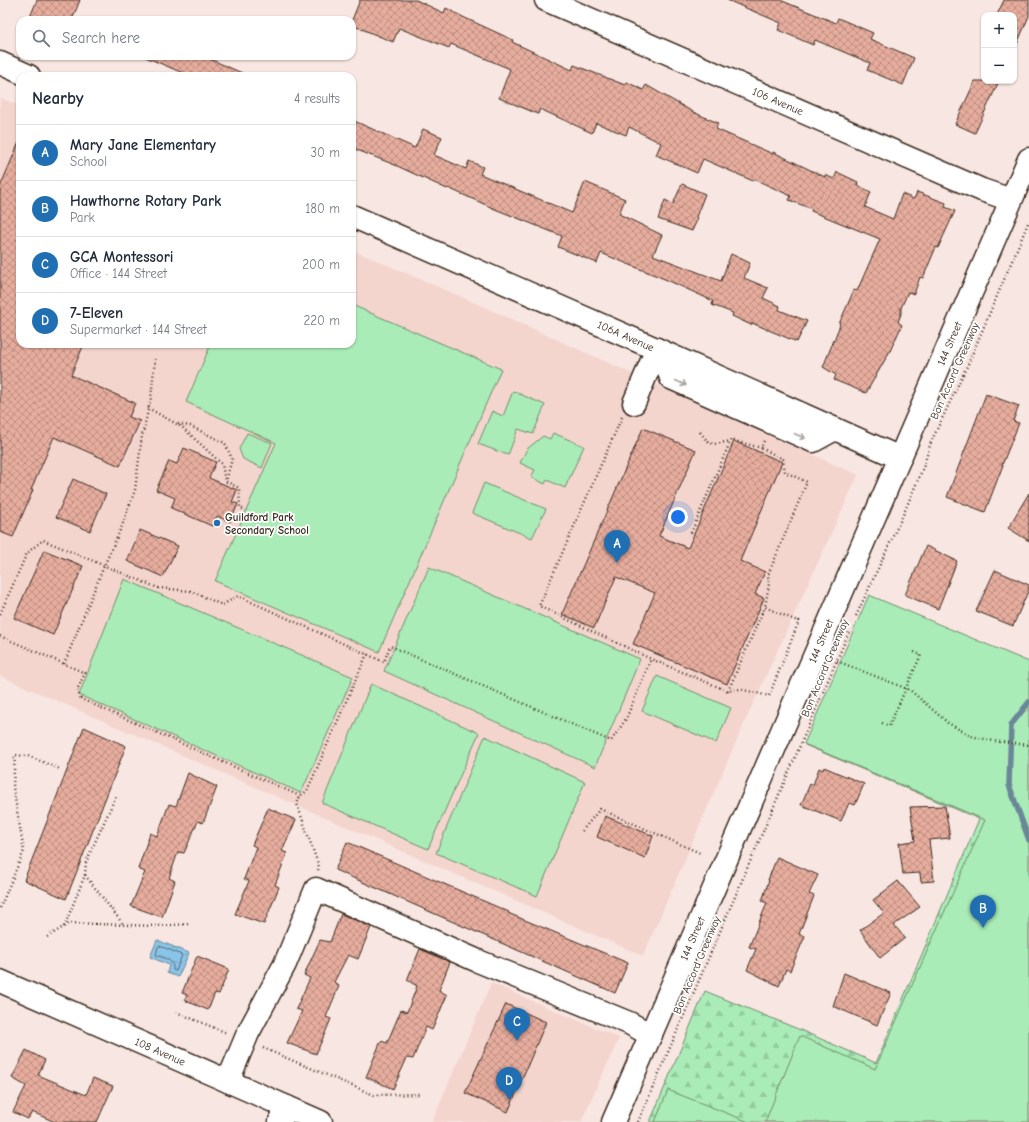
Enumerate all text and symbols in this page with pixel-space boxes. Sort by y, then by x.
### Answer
map controls [981,12,1017,84]
button: + [981,12,1017,48]
search box [16,16,356,60]
icon: search [30,27,52,49]
text: Search here [62,29,140,47]
button: − [981,48,1017,84]
street label: 106 Avenue [750,84,806,118]
text: Nearby [32,89,83,108]
text: 4 results [294,91,340,106]
text: Mary Jane Elementary [70,136,216,154]
text: A [41,145,49,160]
text: 30 m [310,145,340,160]
text: School [70,154,107,169]
text: Hawthorne Rotary Park [70,192,221,210]
text: B [41,201,49,216]
text: 180 m [305,201,340,216]
text: Park [70,210,95,225]
text: GCA Montessori [70,248,173,266]
text: C [41,257,49,272]
text: 200 m [302,257,340,272]
text: Office · 144 Street [70,266,167,281]
text: 7-Eleven [70,304,123,322]
text: D [41,313,49,328]
text: 220 m [303,313,340,328]
street label: 106A Avenue [596,318,657,354]
street label: 144 Street [934,319,965,367]
street label: Bon Accord Greenway [928,320,982,422]
text: Supermarket · 144 Street [70,322,207,337]
one-way arrow [675,380,687,387]
one-way arrow [794,432,806,440]
your location [668,507,688,527]
place label: Guildford Park Secondary School [225,511,309,537]
marker: Guildford Park Secondary School [212,518,222,528]
pin: A [604,530,630,563]
street label: 144 Street [806,616,836,665]
street label: Bon Accord Greenway [799,617,851,719]
pin: B [970,895,996,928]
street label: Bon Accord Greenway [671,914,723,1016]
street label: 144 Street [677,914,708,962]
pin: C [504,1008,530,1041]
street label: 108 Avenue [133,1035,188,1068]
pin: D [496,1067,522,1100]

